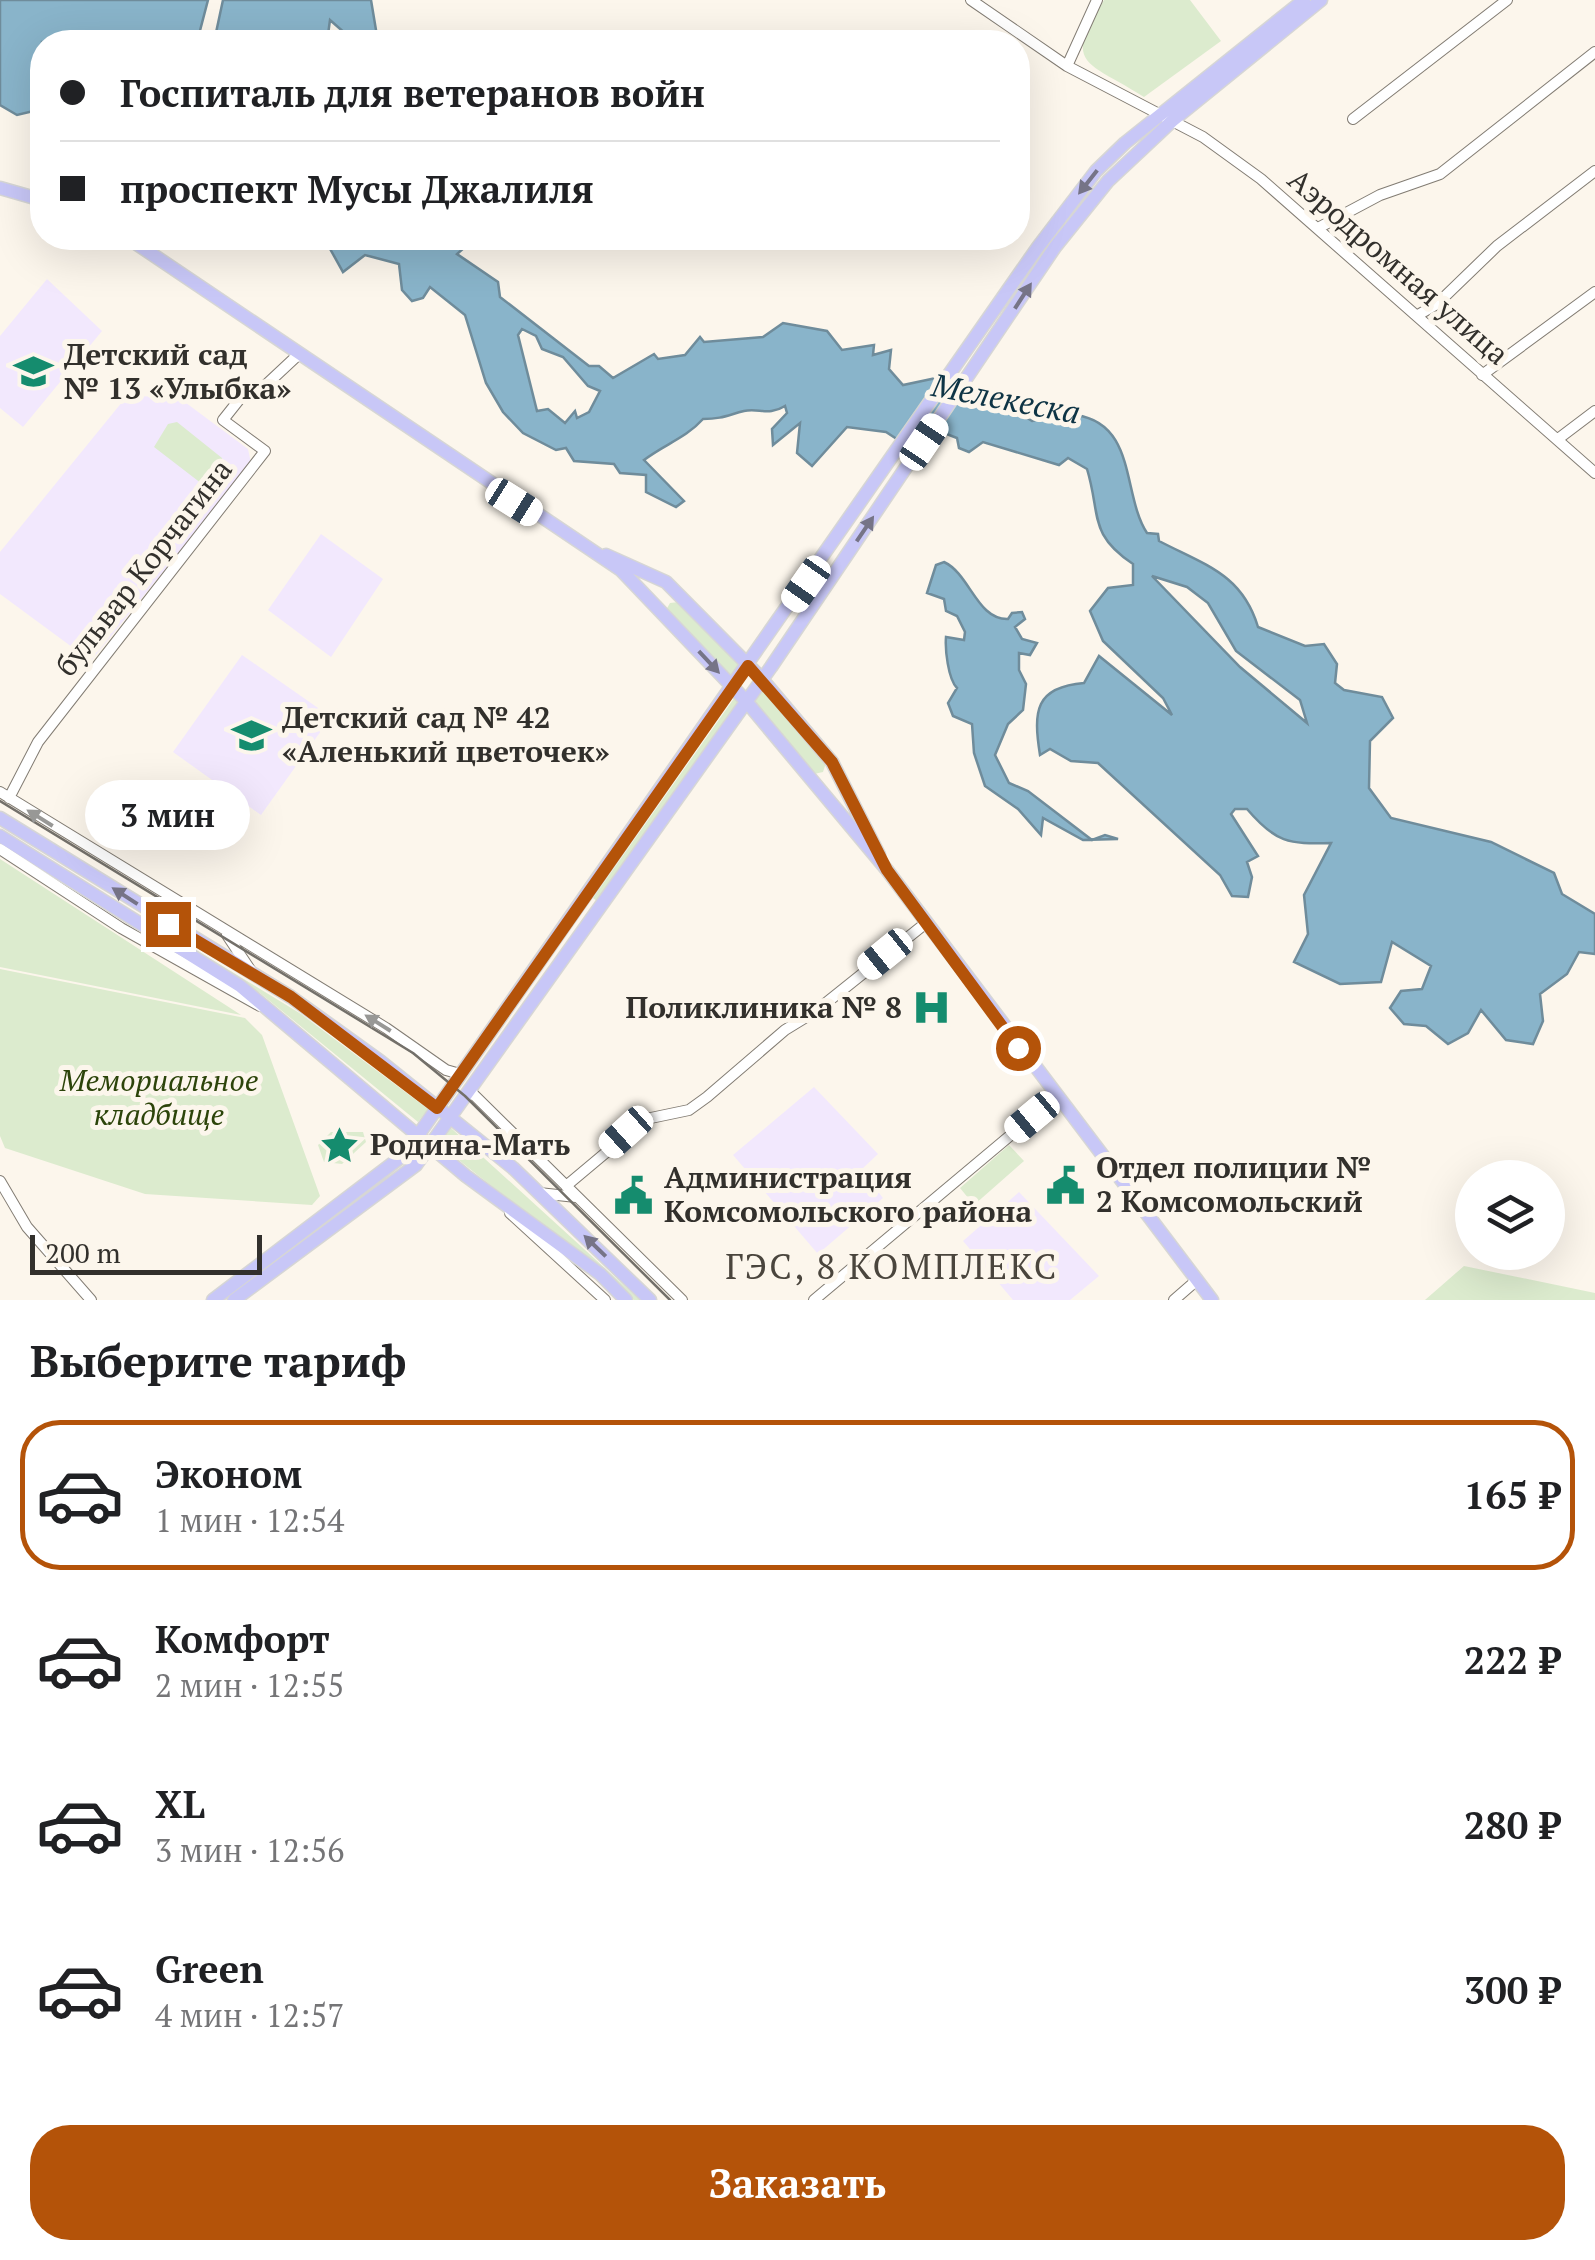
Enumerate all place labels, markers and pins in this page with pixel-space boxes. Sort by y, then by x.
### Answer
place label: Детский сад № 13 «Улыбка» [64,334,291,408]
school or university icon: Детский сад № 13 «Улыбка» [13,351,55,393]
place label: Детский сад № 42 «Аленький цветочек» [282,697,610,771]
school or university icon: Детский сад № 42 «Аленький цветочек» [231,714,273,756]
place label: Поликлиника № 8 [626,987,902,1027]
hospital icon: Поликлиника № 8 [911,987,953,1029]
place icon: Родина-Мать [319,1124,361,1166]
place label: Родина-Мать [370,1124,570,1164]
place label: Отдел полиции № 2 Комсомольский [1096,1147,1371,1221]
place label: Администрация Комсомольского района [664,1157,1032,1231]
public building icon: Отдел полиции № 2 Комсомольский [1045,1164,1087,1206]
public building icon: Администрация Комсомольского района [613,1174,655,1216]

